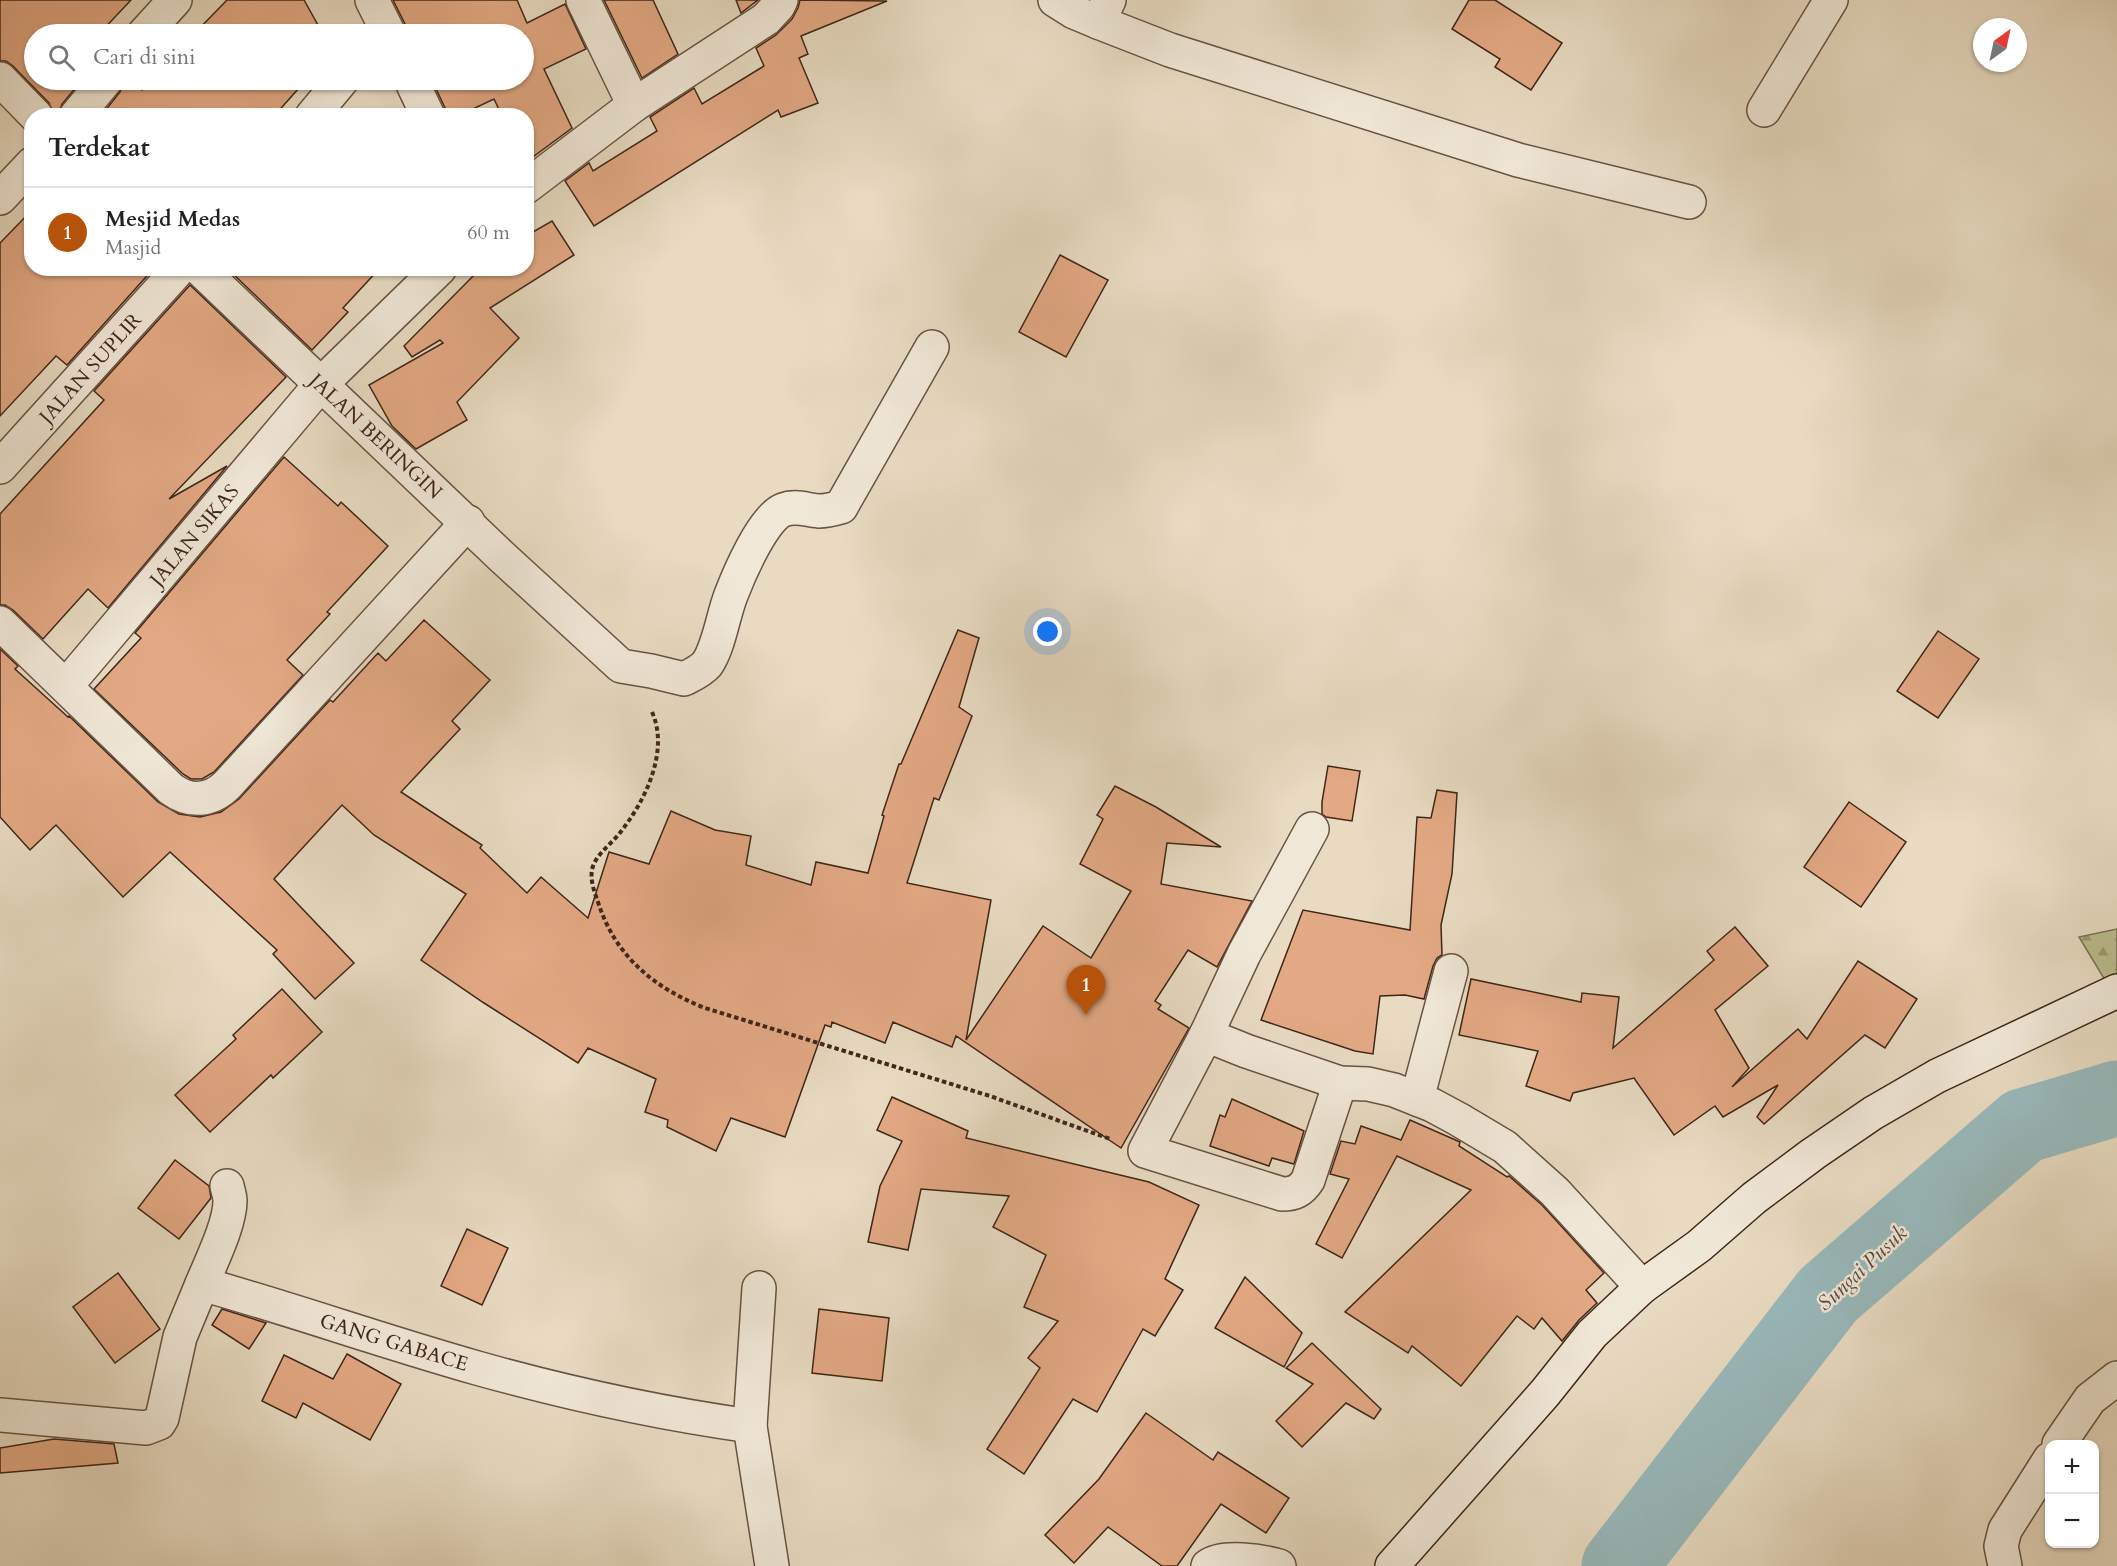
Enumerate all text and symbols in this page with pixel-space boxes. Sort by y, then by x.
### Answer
north arrow [1973,18,2027,72]
search box [24,24,534,90]
icon: search [45,41,78,74]
text: Cari di sini [93,42,196,72]
text: Terdekat [48,130,150,165]
text: Mesjid Medas [105,204,240,234]
text: 1 [62,219,73,246]
text: 60 m [467,219,510,246]
text: Masjid [105,234,161,261]
street label: JALAN SUPLIR [31,307,148,432]
street label: JALAN BERINGIN [301,365,448,505]
street label: JALAN SIKAS [142,478,245,594]
your location [1033,617,1062,646]
pin: 1 [1066,966,1106,1015]
water label: Sungai Pusuk [1811,1219,1914,1318]
street label: GANG GABACE [316,1307,471,1378]
map controls [2045,1440,2099,1548]
button: + [2045,1440,2099,1494]
button: − [2045,1494,2099,1548]

